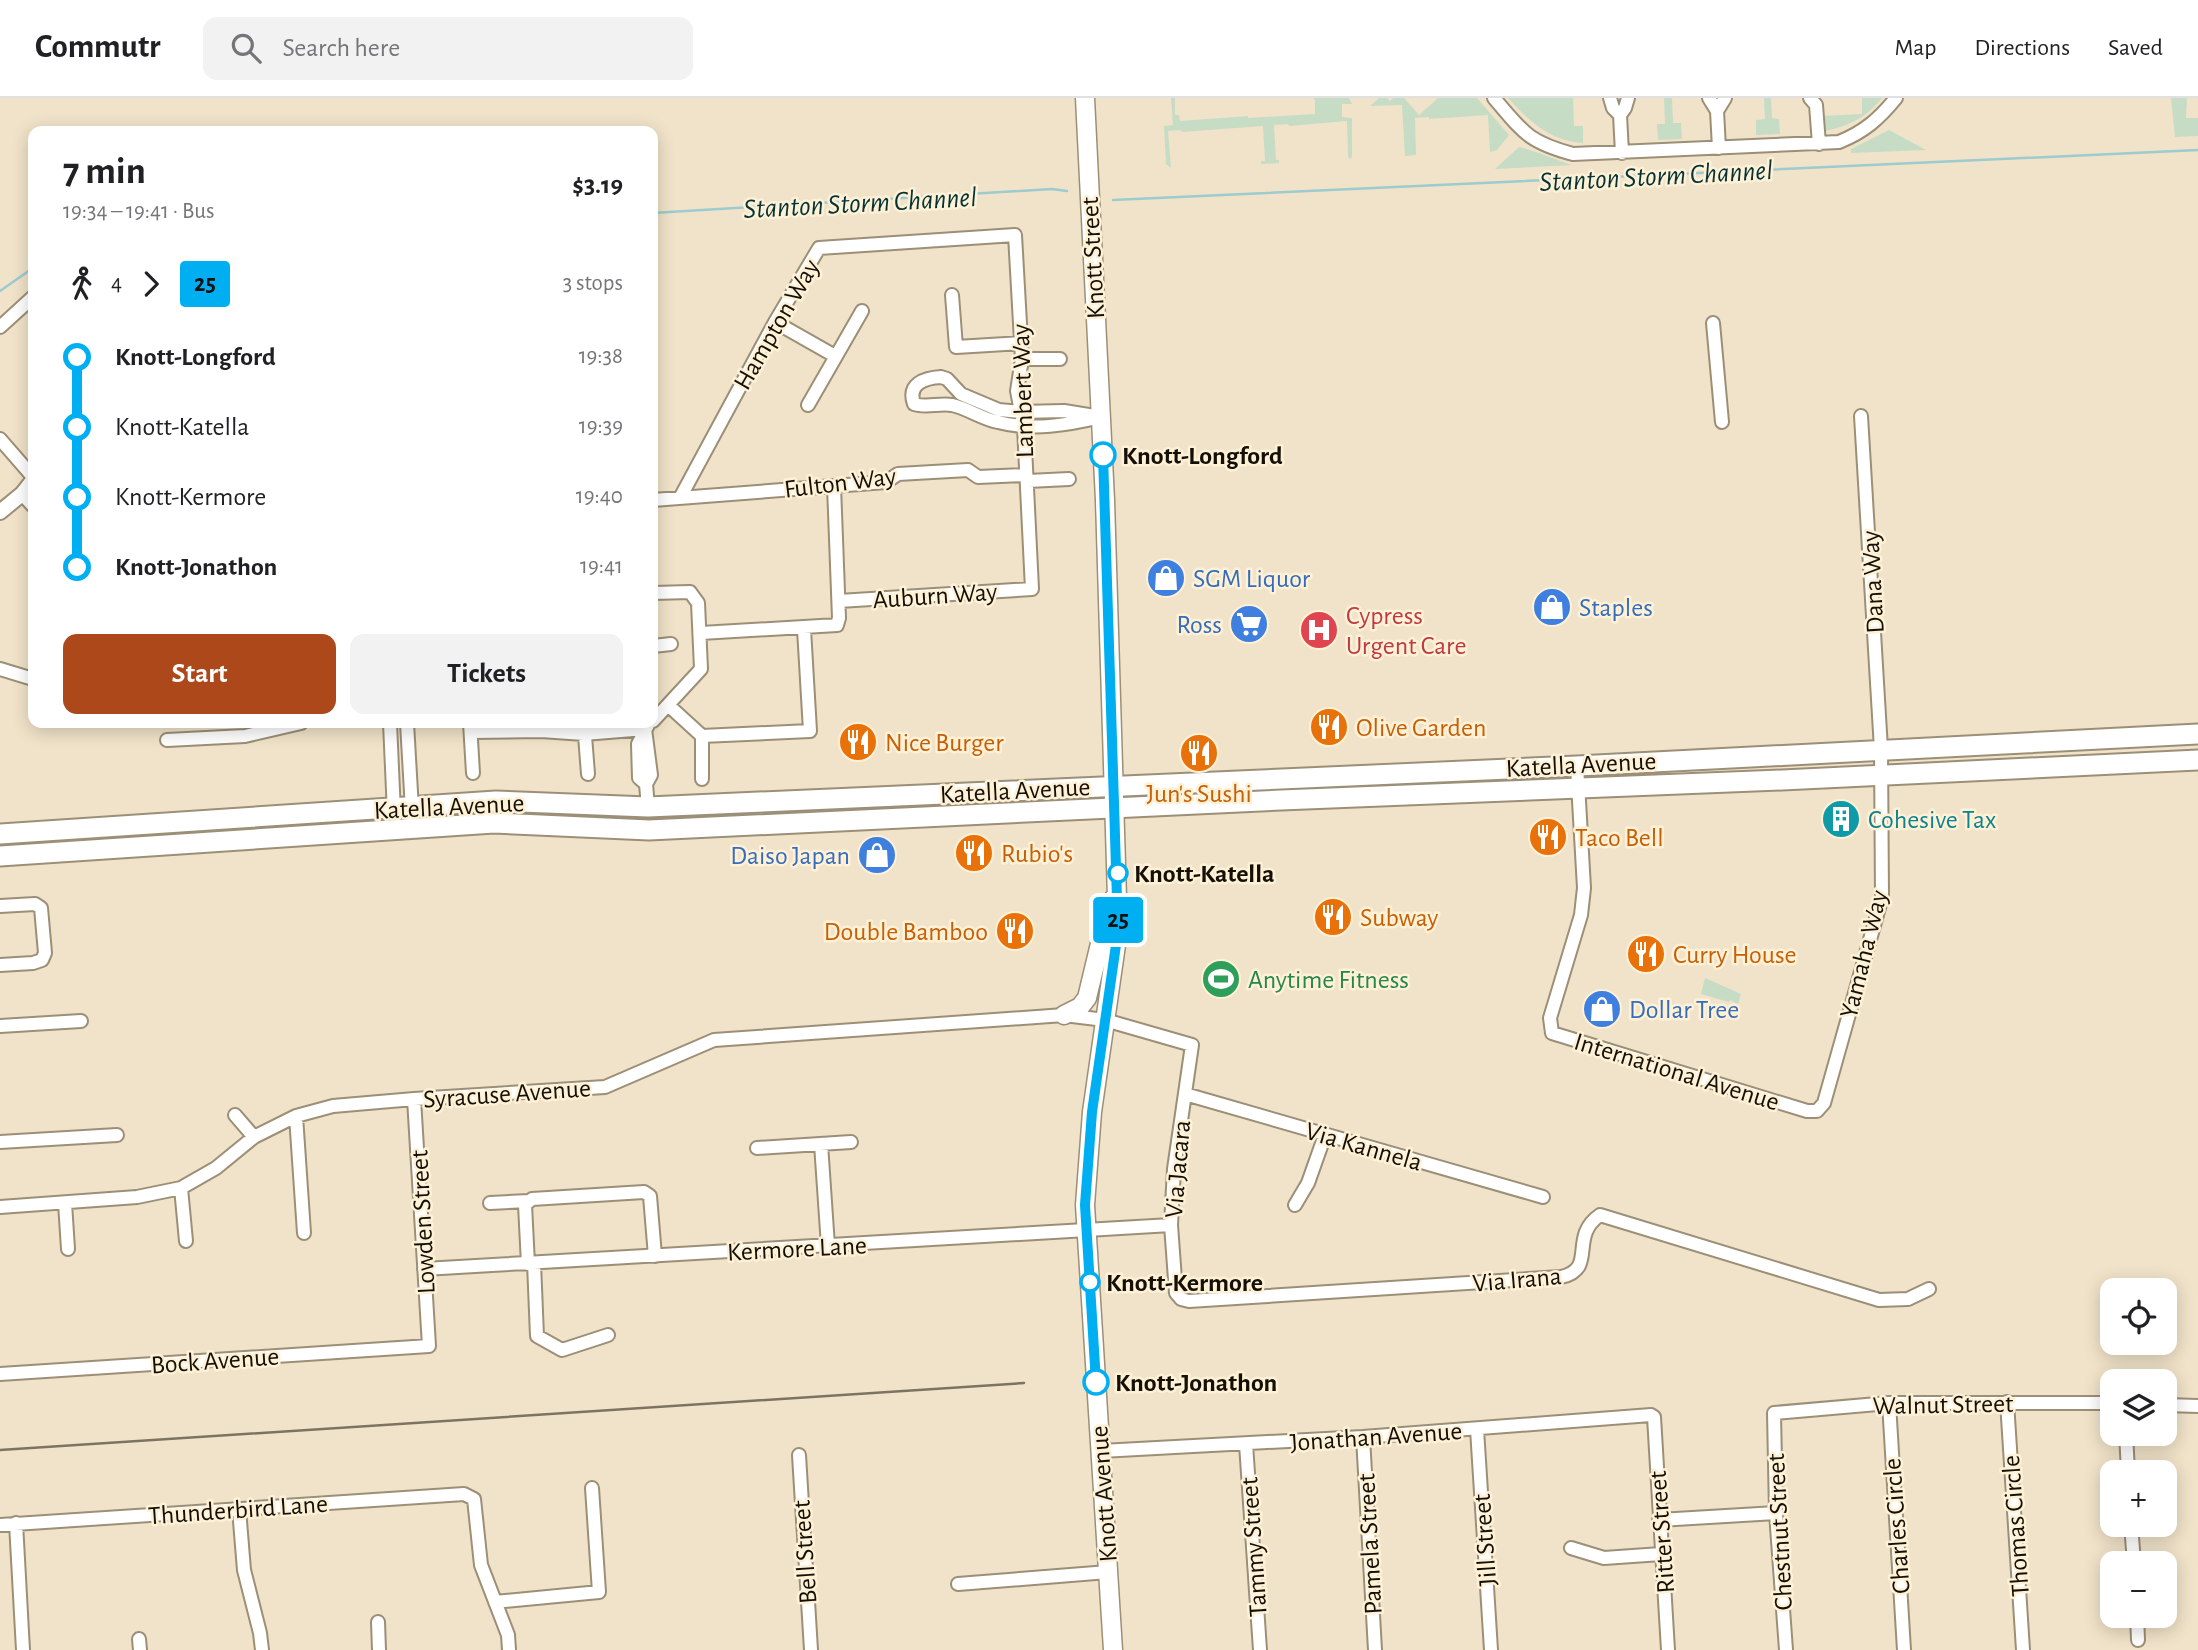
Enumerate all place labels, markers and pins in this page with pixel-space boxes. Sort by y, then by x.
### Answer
marker: Knott-Longford [1090,442,1116,468]
place label: Knott-Longford [1122,443,1283,469]
shop icon: SGM Liquor [1145,557,1187,599]
place label: SGM Liquor [1193,566,1311,592]
shop icon: Staples [1531,586,1573,628]
place label: Staples [1579,595,1653,621]
supermarket icon: Ross [1228,603,1270,645]
place label: Cypress Urgent Care [1346,603,1466,659]
hospital icon: Cypress Urgent Care [1298,609,1340,651]
place label: Ross [1176,612,1222,638]
restaurant icon: Olive Garden [1308,706,1350,748]
place label: Olive Garden [1356,715,1486,741]
restaurant icon: Nice Burger [837,721,879,763]
place label: Nice Burger [885,730,1004,756]
restaurant icon: Jun's Sushi [1178,732,1220,774]
place label: Jun's Sushi [1146,781,1252,807]
building icon: Cohesive Tax [1820,798,1862,840]
place label: Cohesive Tax [1868,807,1996,833]
restaurant icon: Taco Bell [1527,816,1569,858]
place label: Taco Bell [1575,825,1664,851]
restaurant icon: Rubio's [953,832,995,874]
shop icon: Daiso Japan [856,834,898,876]
place label: Rubio's [1001,841,1073,867]
place label: Daiso Japan [730,843,850,869]
place label: Knott-Katella [1134,861,1275,887]
marker: Knott-Katella [1108,863,1128,883]
restaurant icon: Subway [1312,896,1354,938]
place label: Subway [1360,905,1438,931]
restaurant icon: Double Bamboo [994,910,1036,952]
place label: Double Bamboo [824,919,988,945]
restaurant icon: Curry House [1625,933,1667,975]
place label: Curry House [1673,942,1797,968]
sports icon: Anytime Fitness [1200,958,1242,1000]
place label: Anytime Fitness [1248,967,1409,993]
shop icon: Dollar Tree [1581,988,1623,1030]
place label: Dollar Tree [1629,997,1739,1023]
place label: Knott-Kermore [1106,1270,1263,1296]
marker: Knott-Kermore [1080,1272,1100,1292]
marker: Knott-Jonathon [1083,1369,1109,1395]
place label: Knott-Jonathon [1115,1370,1277,1396]

